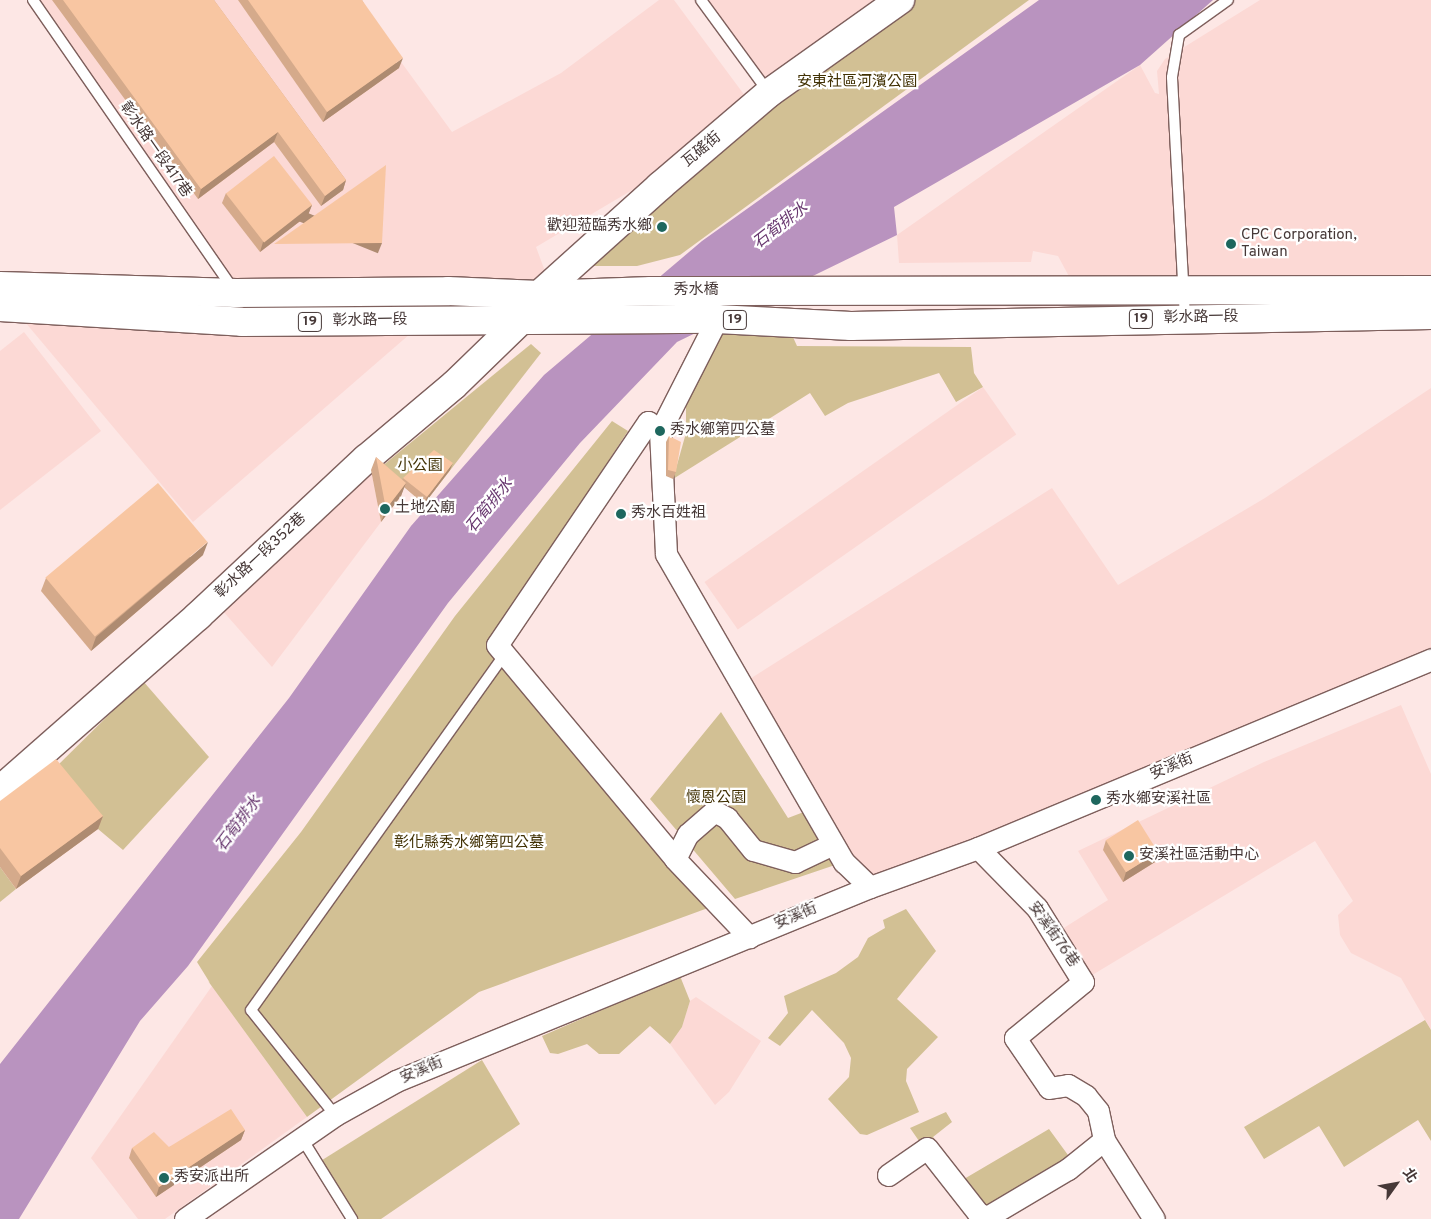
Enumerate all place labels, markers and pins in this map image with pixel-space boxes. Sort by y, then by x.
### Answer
place label: 歡迎蒞臨秀水鄉 [547,218,652,236]
marker: 歡迎蒞臨秀水鄉 [656,221,668,233]
place label: CPC Corporation, Taiwan [1241,226,1357,261]
marker: CPC Corporation, Taiwan [1225,238,1237,250]
place label: 秀水鄉第四公墓 [670,422,775,440]
marker: 秀水鄉第四公墓 [654,425,666,437]
place label: 土地公廟 [395,500,455,518]
marker: 土地公廟 [379,503,391,515]
place label: 秀水百姓祖 [631,505,706,523]
marker: 秀水百姓祖 [615,508,627,520]
place label: 秀水鄉安溪社區 [1106,791,1211,809]
marker: 秀水鄉安溪社區 [1090,794,1102,806]
place label: 安溪社區活動中心 [1139,847,1259,865]
marker: 安溪社區活動中心 [1123,850,1135,862]
place label: 秀安派出所 [174,1169,249,1187]
marker: 秀安派出所 [158,1172,170,1184]

